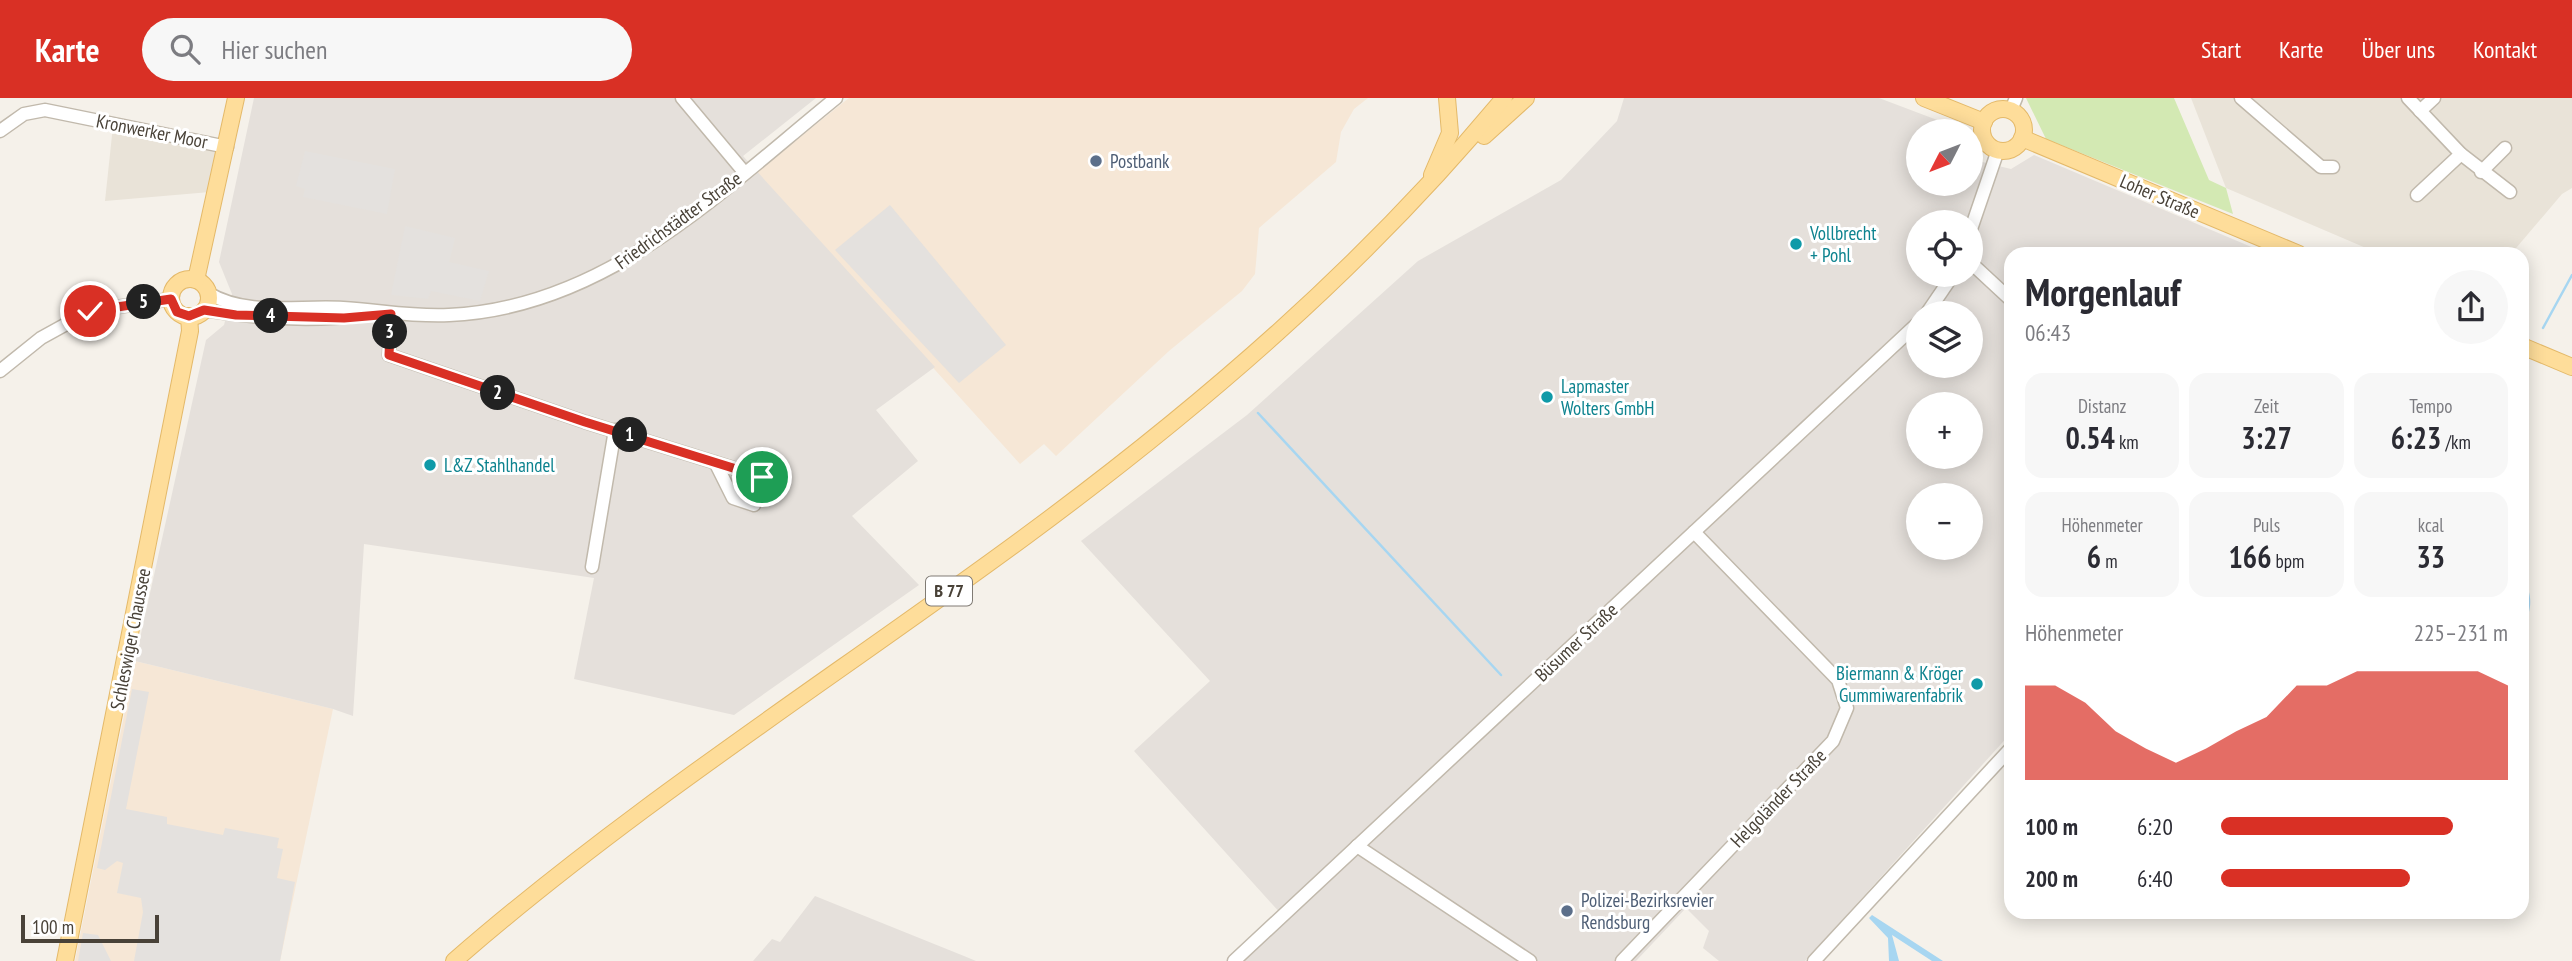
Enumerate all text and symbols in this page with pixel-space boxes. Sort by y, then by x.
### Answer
search box [142,18,632,81]
text: Karte [35,28,100,71]
icon: search [166,30,204,68]
text: Hier suchen [222,33,327,66]
text: Start [2201,34,2241,65]
text: Karte [2279,34,2324,65]
text: Über uns [2362,34,2435,65]
text: Kontakt [2473,34,2537,65]
street label: Kronwerker Moor [94,108,210,154]
north arrow [1906,119,1983,196]
map controls [1906,119,1983,560]
place label: Postbank [1110,149,1170,173]
marker: Postbank [1088,153,1104,169]
street label: Friedrichstädter Straße [610,166,746,274]
street label: Loher Straße [2117,169,2203,224]
button: locate [1906,210,1983,287]
place label: Vollbrecht + Pohl [1809,221,1877,267]
marker: Vollbrecht + Pohl [1788,236,1804,252]
text: Morgenlauf [2025,267,2180,316]
button: share [2434,270,2508,344]
pin [60,281,120,341]
pin: 5 [127,284,162,320]
text: 5 [139,289,148,313]
icon: check [71,292,109,330]
pin: 4 [254,298,288,333]
button: layers [1906,301,1983,378]
text: 4 [266,303,275,327]
pin: 3 [372,314,408,350]
text: 06:43 [2025,318,2071,347]
text: 3 [385,319,394,343]
place label: Lapmaster Wolters GmbH [1561,374,1654,420]
pin: 2 [480,376,516,410]
text: 2 [493,380,502,404]
marker: Lapmaster Wolters GmbH [1539,389,1555,405]
button: + [1906,392,1983,469]
text: Distanz [2078,394,2126,418]
text: Zeit [2254,394,2279,418]
text: Tempo [2409,394,2452,418]
pin: 1 [612,418,648,452]
text: 0.54 [2066,418,2115,457]
text: 3:27 [2241,418,2292,457]
text: 6:23 [2391,418,2441,457]
text: 1 [625,422,634,446]
text: km [2115,430,2139,454]
text: /km [2441,430,2471,454]
pin [732,447,792,507]
place label: L&Z Stahlhandel [444,453,555,477]
marker: L&Z Stahlhandel [422,457,438,473]
icon: arrive [743,458,781,496]
button: − [1906,483,1983,560]
text: Höhenmeter [2062,513,2143,537]
text: Puls [2253,513,2280,537]
text: kcal [2418,513,2444,537]
text: 6 [2087,537,2101,576]
text: 166 [2229,537,2272,576]
text: 33 [2416,537,2445,576]
text: m [2101,549,2118,573]
text: bpm [2272,549,2304,573]
street label: Schleswiger Chaussee [104,566,156,712]
road number: B 77 [926,576,972,606]
street label: Büsumer Straße [1530,597,1623,686]
text: Höhenmeter [2025,618,2123,647]
text: 225–231 m [2414,618,2508,647]
place label: Biermann & Kröger Gummiwarenfabrik [1836,661,1964,707]
marker: Biermann & Kröger Gummiwarenfabrik [1969,676,1985,692]
street label: Helgoländer Straße [1725,744,1831,852]
text: 100 m [2025,812,2078,841]
text: 6:20 [2137,812,2173,841]
text: 200 m [2025,864,2078,893]
text: 6:40 [2137,864,2173,893]
place label: Polizei-Bezirksrevier Rendsburg [1581,888,1715,934]
marker: Polizei-Bezirksrevier Rendsburg [1559,903,1575,919]
scale bar [21,912,159,944]
text: 100 m [32,915,74,939]

